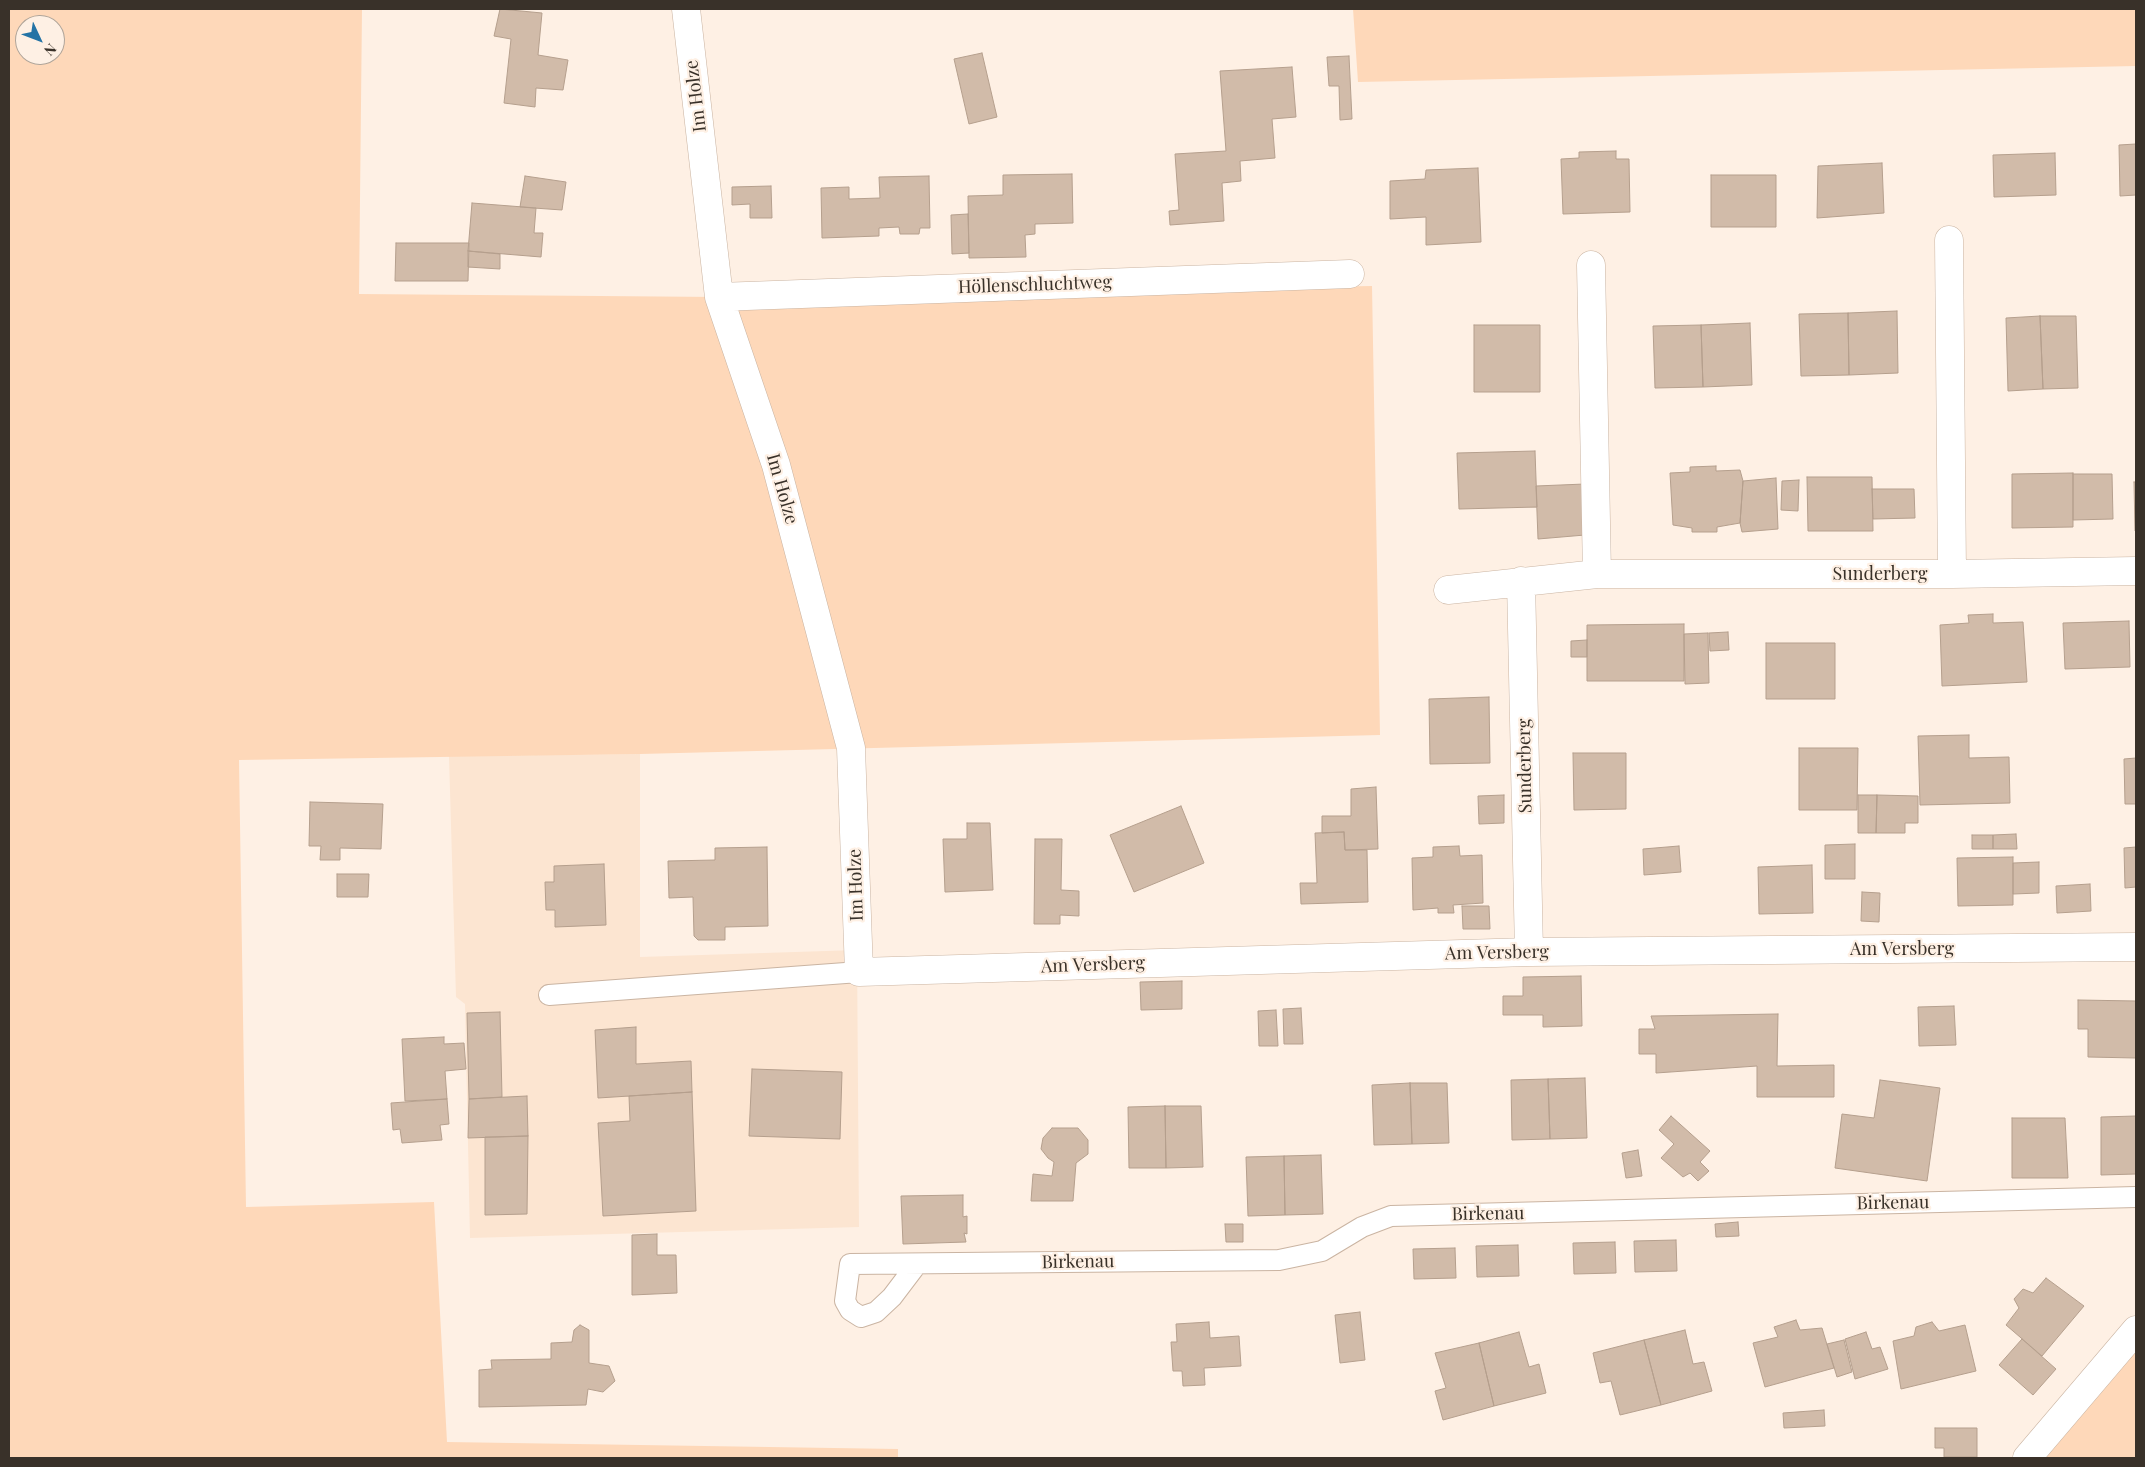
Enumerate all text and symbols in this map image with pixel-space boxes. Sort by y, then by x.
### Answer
north arrow [15,15,65,65]
text: N [40,40,61,60]
street label: Im Holze [681,59,711,133]
street label: Höllenschluchtweg [958,272,1112,298]
street label: Im Holze [762,451,802,527]
street label: Sunderberg [1833,563,1927,585]
street label: Sunderberg [1513,718,1537,814]
street label: Im Holze [844,848,868,922]
street label: Am Versberg [1850,938,1954,960]
street label: Am Versberg [1445,941,1549,965]
street label: Am Versberg [1041,952,1145,978]
street label: Birkenau [1856,1192,1930,1214]
street label: Birkenau [1451,1203,1525,1225]
street label: Birkenau [1041,1251,1115,1273]

